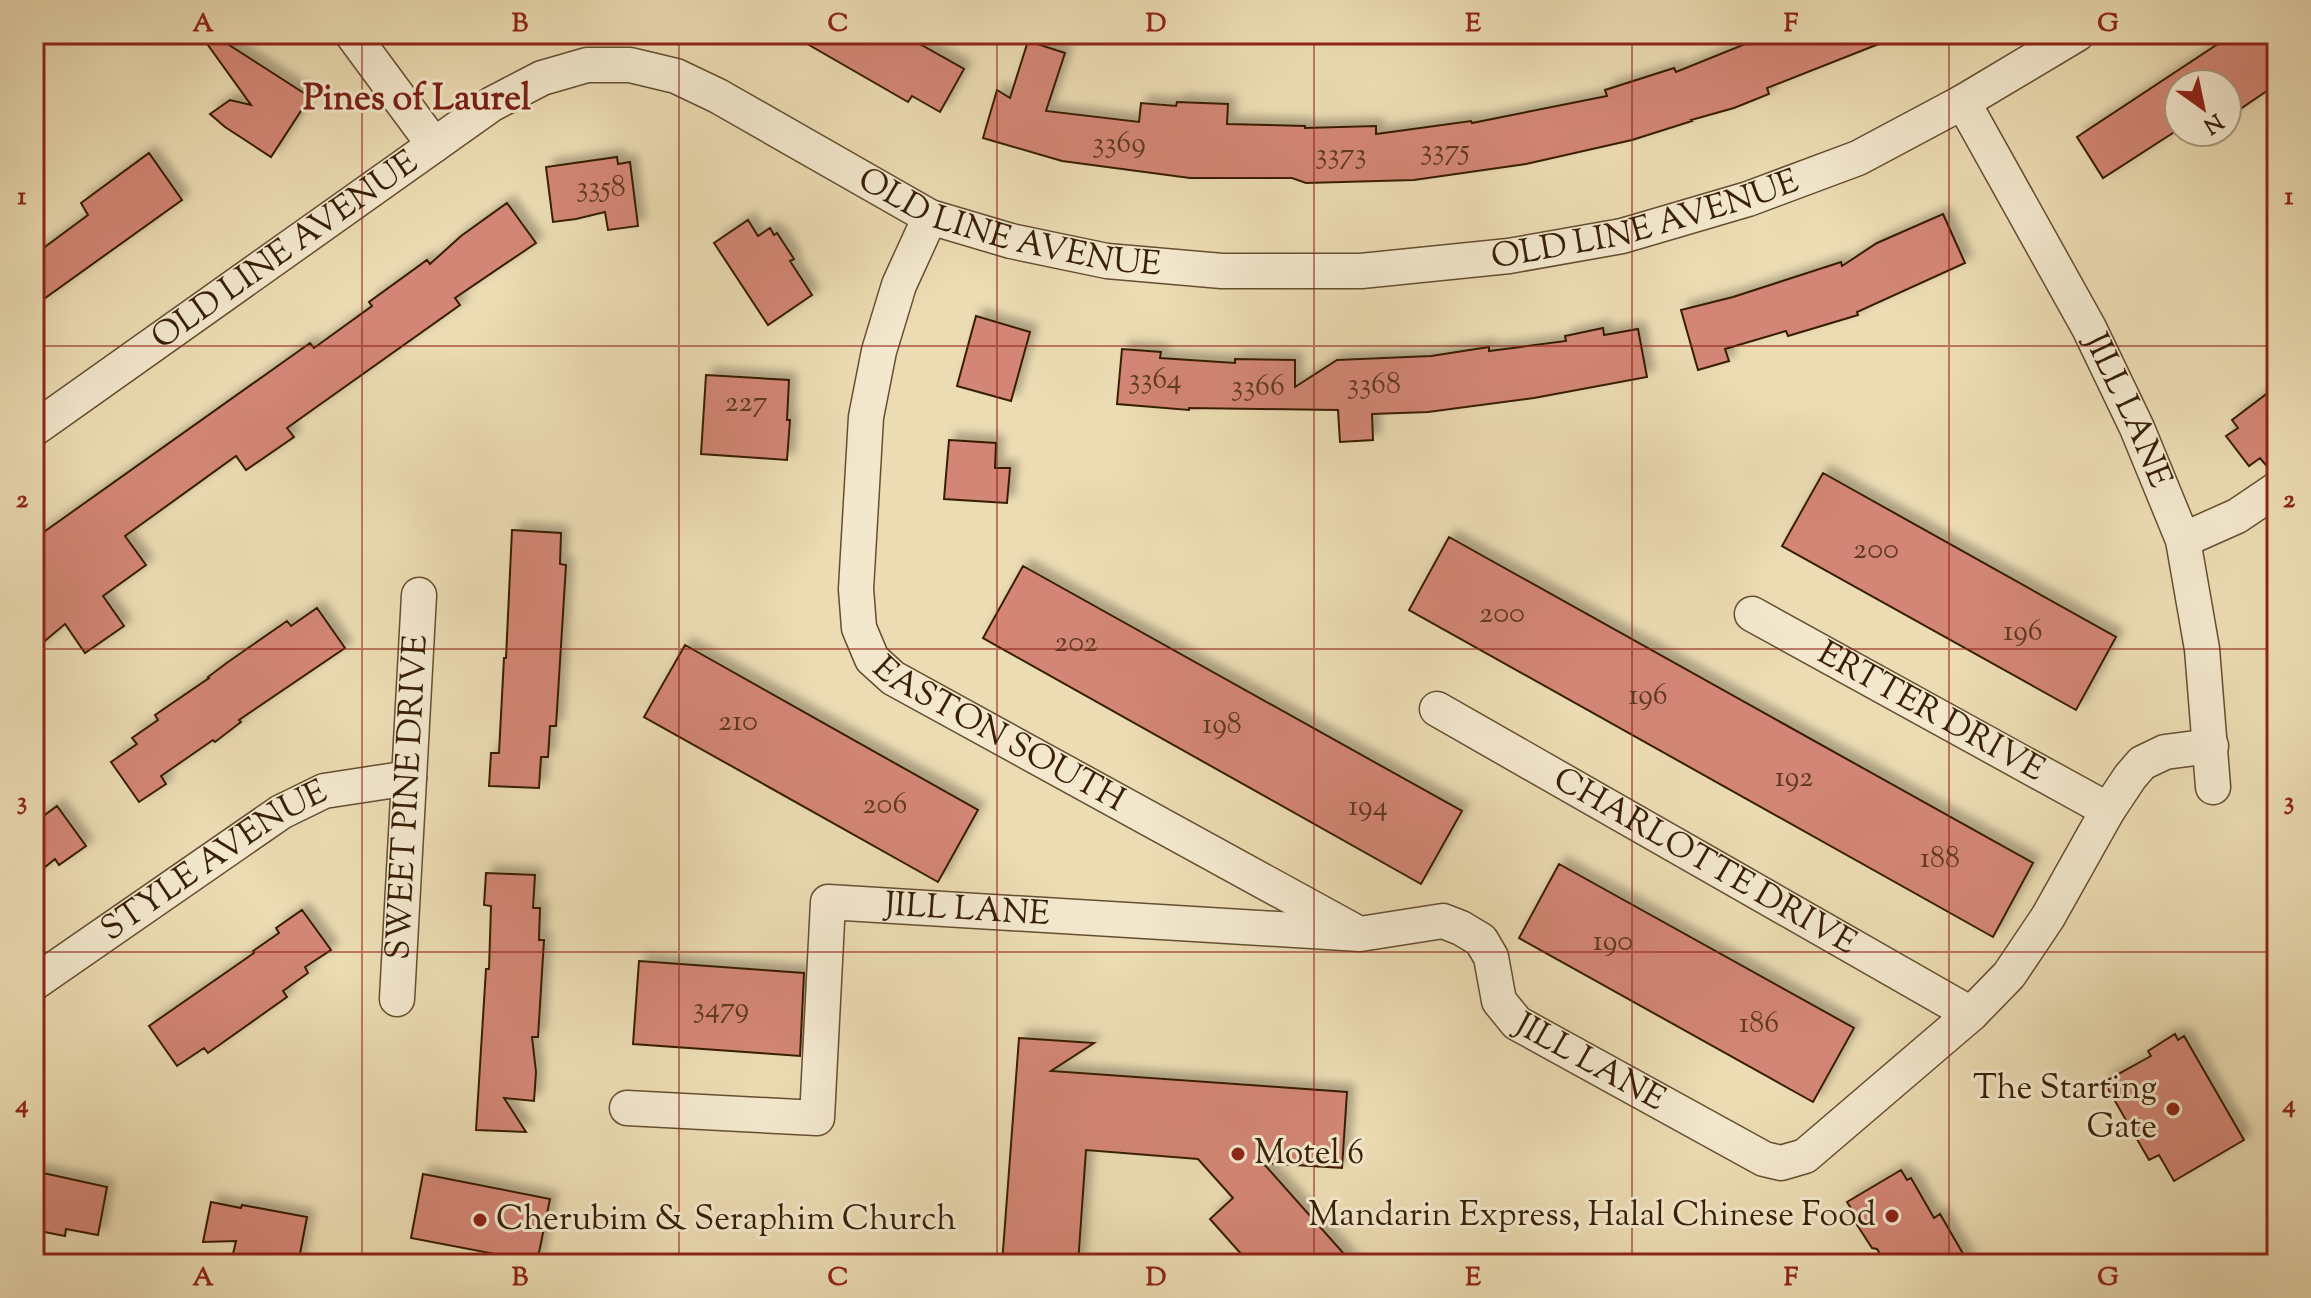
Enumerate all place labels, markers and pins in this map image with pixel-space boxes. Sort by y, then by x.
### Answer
place label: The Starting Gate [1973,1065,2157,1153]
marker: The Starting Gate [2164,1100,2182,1118]
place label: Motel 6 [1254,1130,1364,1179]
marker: Motel 6 [1229,1145,1247,1163]
place label: Mandarin Express, Halal Chinese Food [1308,1192,1876,1241]
place label: Cherubim & Seraphim Church [496,1196,956,1245]
marker: Mandarin Express, Halal Chinese Food [1883,1207,1901,1225]
marker: Cherubim & Seraphim Church [471,1211,489,1229]

